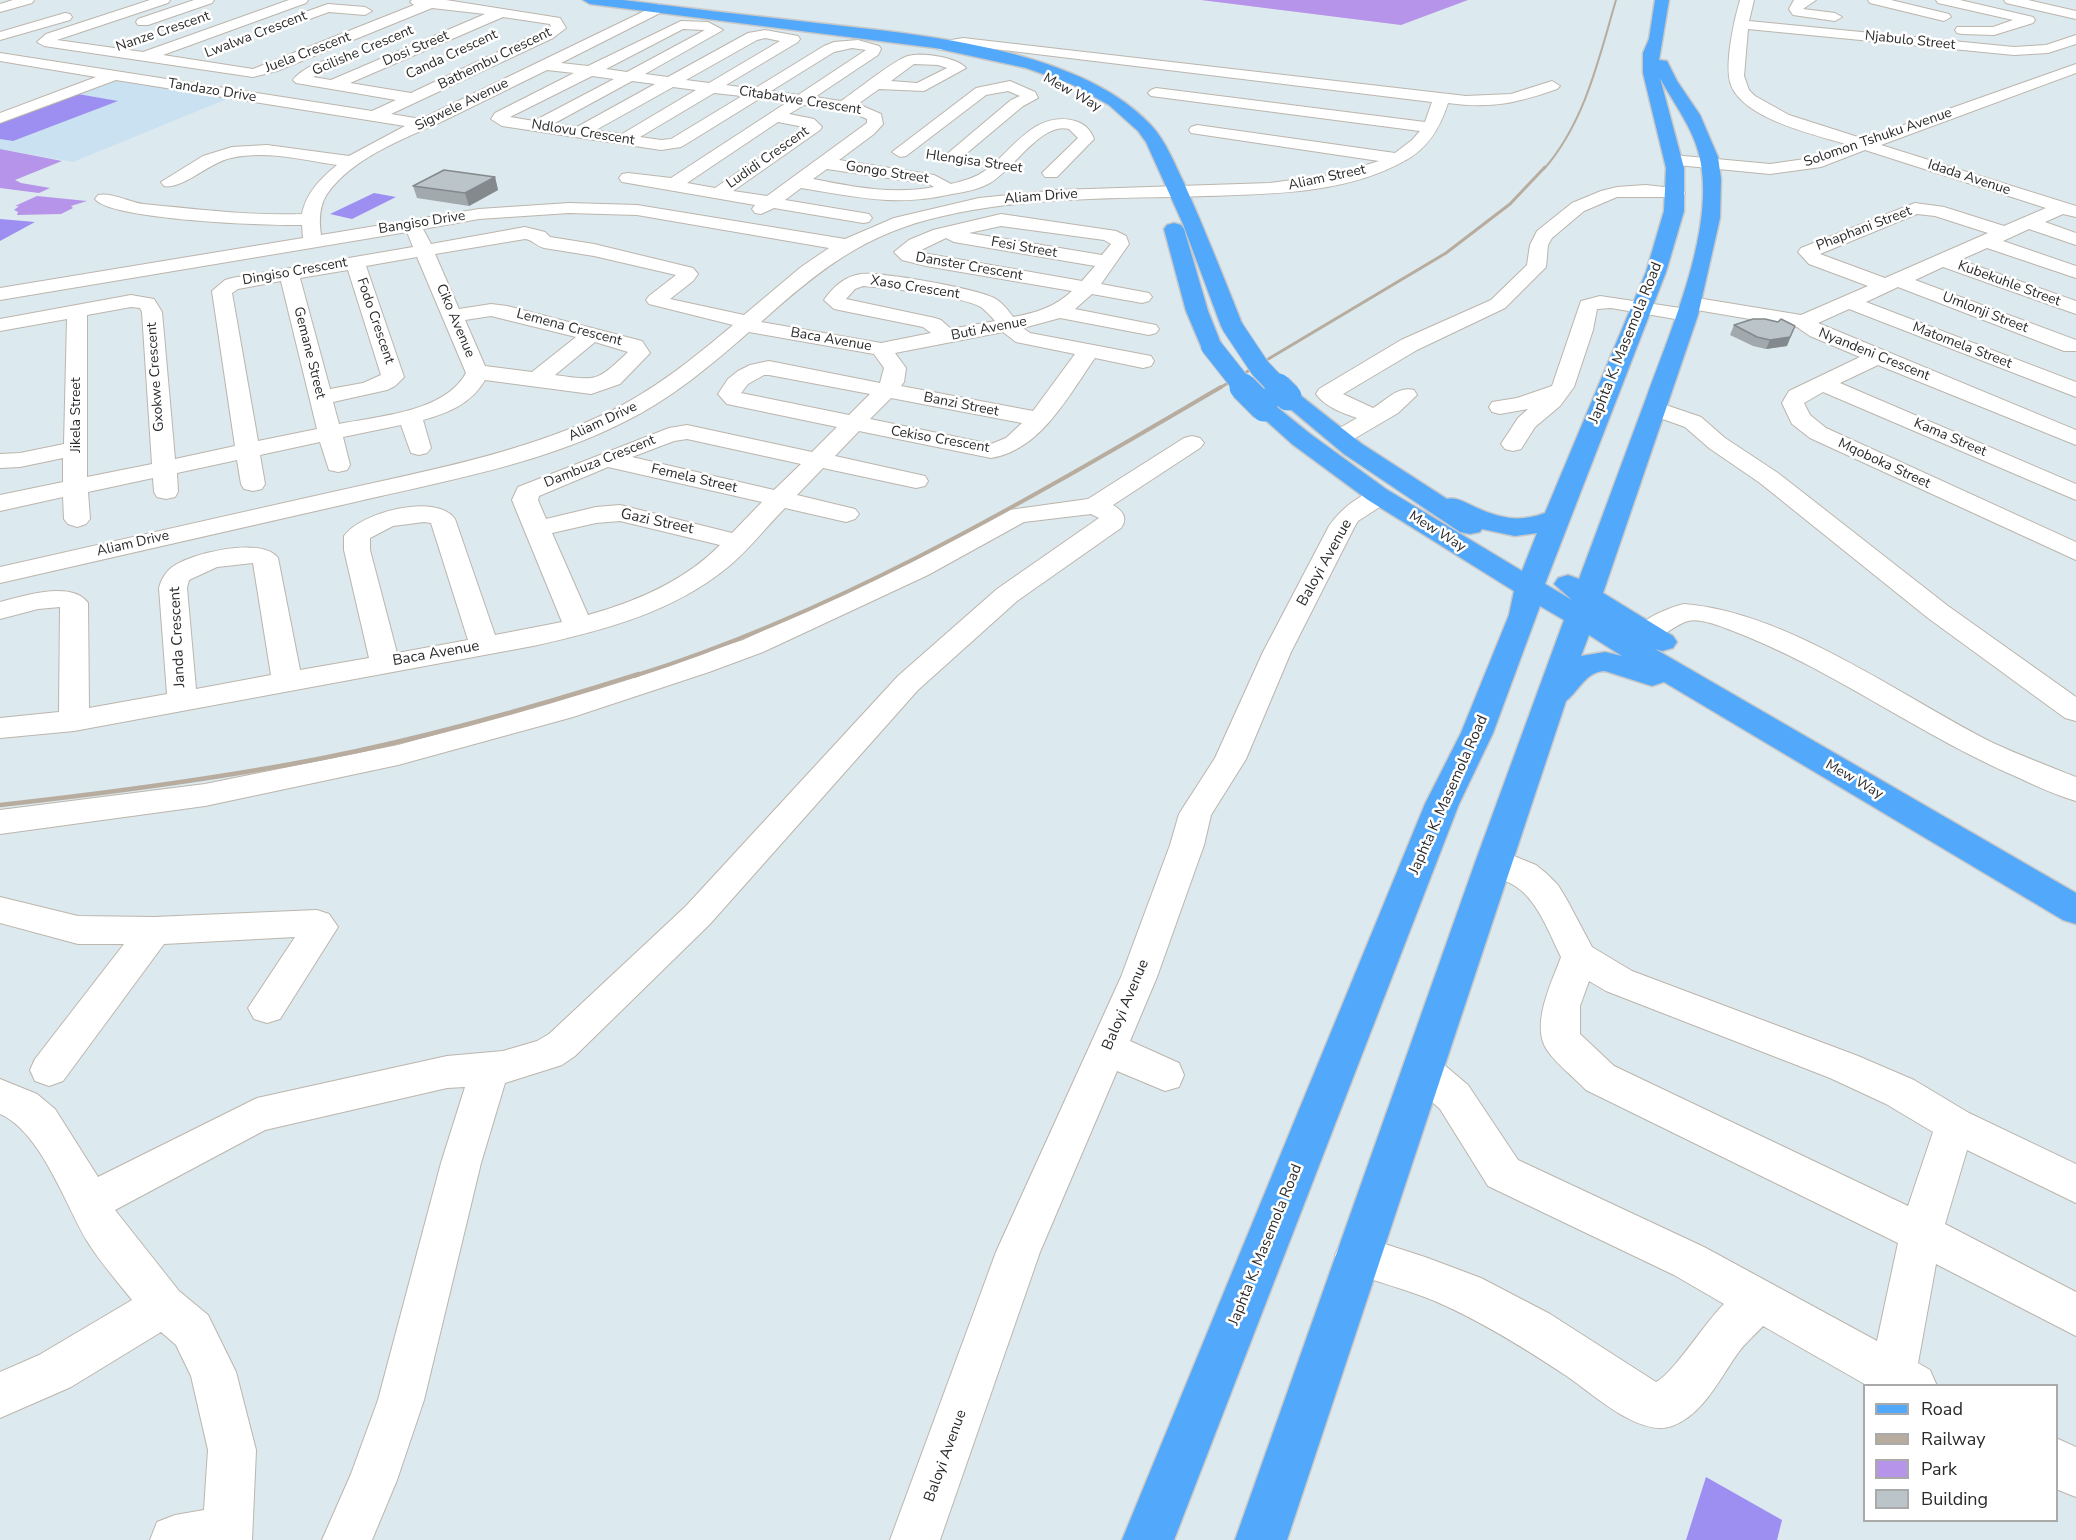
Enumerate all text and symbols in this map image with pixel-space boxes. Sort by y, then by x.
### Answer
street label: Nanze Crescent [114,8,212,56]
street label: Lwalwa Crescent [203,8,309,62]
street label: Gcilishe Crescent [310,22,416,80]
street label: Bathembu Crescent [436,24,554,94]
street label: Canda Crescent [404,26,500,84]
street label: Dosi Street [381,28,451,70]
street label: Njabulo Street [1864,28,1956,54]
street label: Juela Crescent [263,29,353,77]
street label: Mew Way [1040,70,1104,116]
street label: Sigwele Avenue [413,75,511,135]
street label: Tandazo Drive [167,76,257,106]
street label: Citabatwe Crescent [738,83,862,119]
street label: Solomon Tshuku Avenue [1802,105,1954,171]
street label: Ndlovu Crescent [530,117,636,149]
street label: Ludidi Crescent [723,123,813,193]
street label: Hlengisa Street [925,147,1023,177]
street label: Idada Avenue [1926,157,2012,199]
street label: Gongo Street [844,158,930,188]
street label: Aliam Street [1287,162,1367,194]
street label: Aliam Drive [1004,186,1078,208]
street label: Phaphani Street [1814,203,1914,255]
street label: Bangiso Drive [377,208,467,238]
street label: Fesi Street [990,234,1058,262]
street label: Danster Crescent [914,249,1024,285]
street label: Dingiso Crescent [241,254,349,290]
street label: Kubekuhle Street [1955,258,2063,310]
street label: Japhta K. Masemola Road [1585,260,1667,426]
street label: Xaso Crescent [869,273,961,303]
street label: Fodo Crescent [352,276,398,366]
street label: Ciko Avenue [432,282,478,360]
street label: Umlonji Street [1940,289,2030,337]
street label: Gemane Street [289,305,329,401]
street label: Lemena Crescent [514,306,624,350]
street label: Buti Avenue [950,313,1028,345]
street label: Matomela Street [1910,319,2014,373]
street label: Gxokwe Crescent [144,322,168,432]
street label: Baca Avenue [789,325,873,355]
street label: Nyandeni Crescent [1816,325,1932,385]
street label: Jikela Street [69,377,85,453]
street label: Banzi Street [922,389,1000,421]
street label: Aliam Drive [566,399,640,445]
street label: Kama Street [1911,415,1989,461]
street label: Cekiso Crescent [889,423,991,457]
street label: Dambuza Crescent [542,432,658,492]
street label: Mqoboka Street [1835,435,1933,493]
street label: Femela Street [649,461,739,497]
street label: Gazi Street [619,505,695,539]
street label: Mew Way [1405,508,1469,556]
street label: Baloyi Avenue [1294,516,1356,610]
street label: Aliam Drive [95,528,171,560]
street label: Janda Crescent [166,586,190,688]
street label: Baca Avenue [391,638,481,670]
street label: Japhta K. Masemola Road [1406,713,1492,877]
street label: Mew Way [1822,757,1886,803]
street label: Baloyi Avenue [1099,957,1153,1053]
street label: Japhta K. Masemola Road [1225,1162,1307,1328]
legend [1863,1384,2058,1522]
text: Road [1921,1397,1963,1421]
street label: Baloyi Avenue [921,1407,971,1505]
text: Railway [1921,1427,1986,1451]
text: Park [1921,1457,1957,1481]
text: Building [1921,1487,1988,1511]

